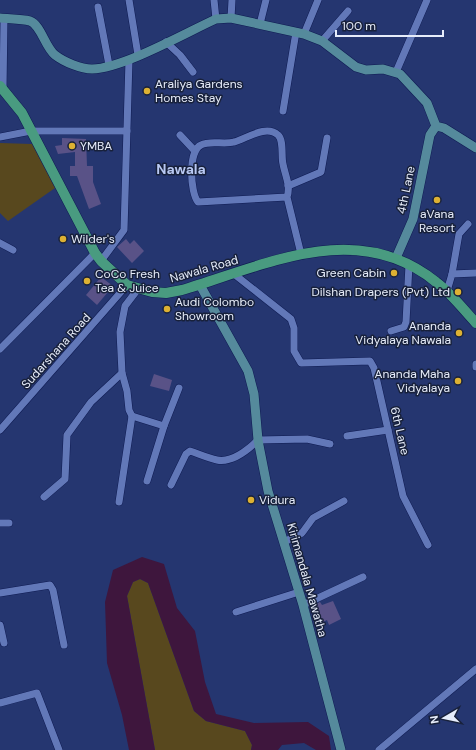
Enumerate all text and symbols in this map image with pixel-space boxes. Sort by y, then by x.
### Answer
scale bar [336,12,443,38]
text: 100 m [342,18,376,34]
place label: Araliya Gardens Homes Stay [155,76,243,106]
marker: Araliya Gardens Homes Stay [142,86,152,96]
place label: YMBA [80,138,112,154]
marker: YMBA [67,141,77,151]
district label: Nawala [156,160,206,178]
street label: 4th Lane [393,164,419,215]
marker: aVana Resort [432,195,442,205]
place label: aVana Resort [419,206,455,236]
place label: Wilder's [71,231,115,247]
marker: Wilder's [58,234,68,244]
street label: Nawala Road [168,252,240,286]
place label: Green Cabin [317,265,386,281]
place label: CoCo Fresh Tea & Juice [95,266,160,296]
marker: Green Cabin [389,268,399,278]
marker: CoCo Fresh Tea & Juice [82,276,92,286]
place label: Dilshan Drapers (Pvt) Ltd [311,284,450,300]
marker: Dilshan Drapers (Pvt) Ltd [453,287,463,297]
place label: Audi Colombo Showroom [175,294,254,324]
marker: Audi Colombo Showroom [162,304,172,314]
street label: Sudarshana Road [18,310,94,392]
place label: Ananda Vidyalaya Nawala [355,318,451,348]
marker: Ananda Vidyalaya Nawala [454,328,464,338]
place label: Ananda Maha Vidyalaya [374,366,450,396]
marker: Ananda Maha Vidyalaya [453,376,463,386]
street label: 6th Lane [387,405,413,457]
place label: Vidura [259,492,295,508]
marker: Vidura [246,495,256,505]
street label: Kirimandala Mawatha [283,521,331,639]
north arrow [424,698,464,738]
text: N [427,715,442,725]

